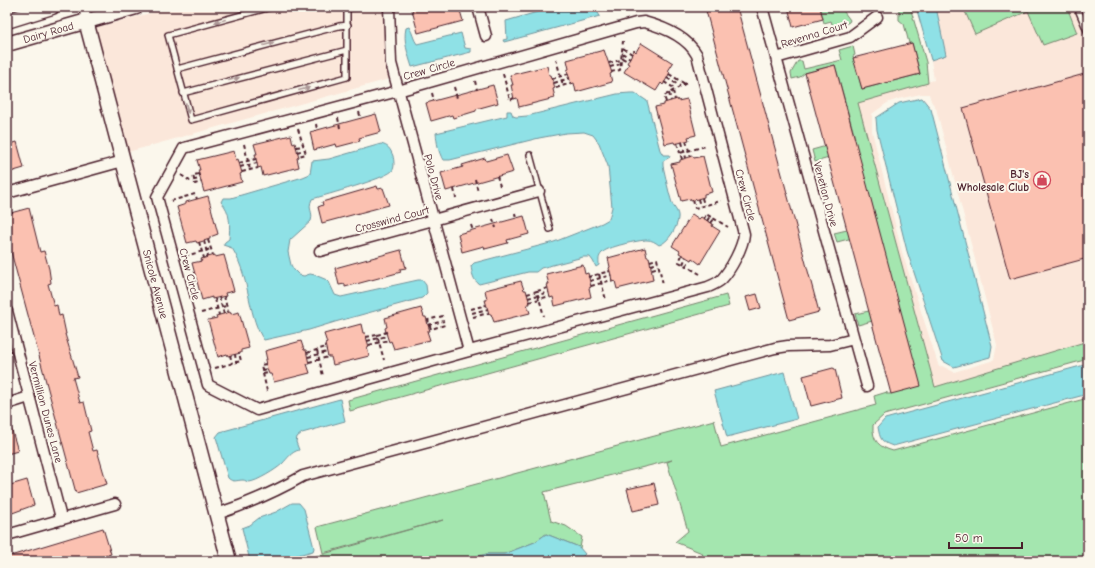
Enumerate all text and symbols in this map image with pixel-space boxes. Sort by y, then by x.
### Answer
one-way arrow [213,18,225,24]
street label: Revenna Court [779,18,850,51]
street label: Dairy Road [22,19,75,46]
one-way arrow [262,41,275,47]
street label: Crew Circle [402,56,457,83]
one-way arrow [228,76,241,82]
one-way arrow [299,86,311,92]
one-way arrow [185,102,191,114]
street label: Polo Drive [421,153,446,202]
street label: Venetian Drive [811,160,841,229]
street label: Crew Circle [732,168,759,223]
place label: BJ's Wholesale Club [957,168,1029,194]
shop icon: BJ's Wholesale Club [1032,170,1052,190]
street label: Crosswind Court [354,203,431,236]
street label: Crew Circle [176,247,203,302]
street label: Snicole Avenue [140,248,171,321]
street label: Vermillion Dunes Lane [26,360,65,465]
scale bar [949,524,1022,550]
text: 50 m [955,531,983,545]

